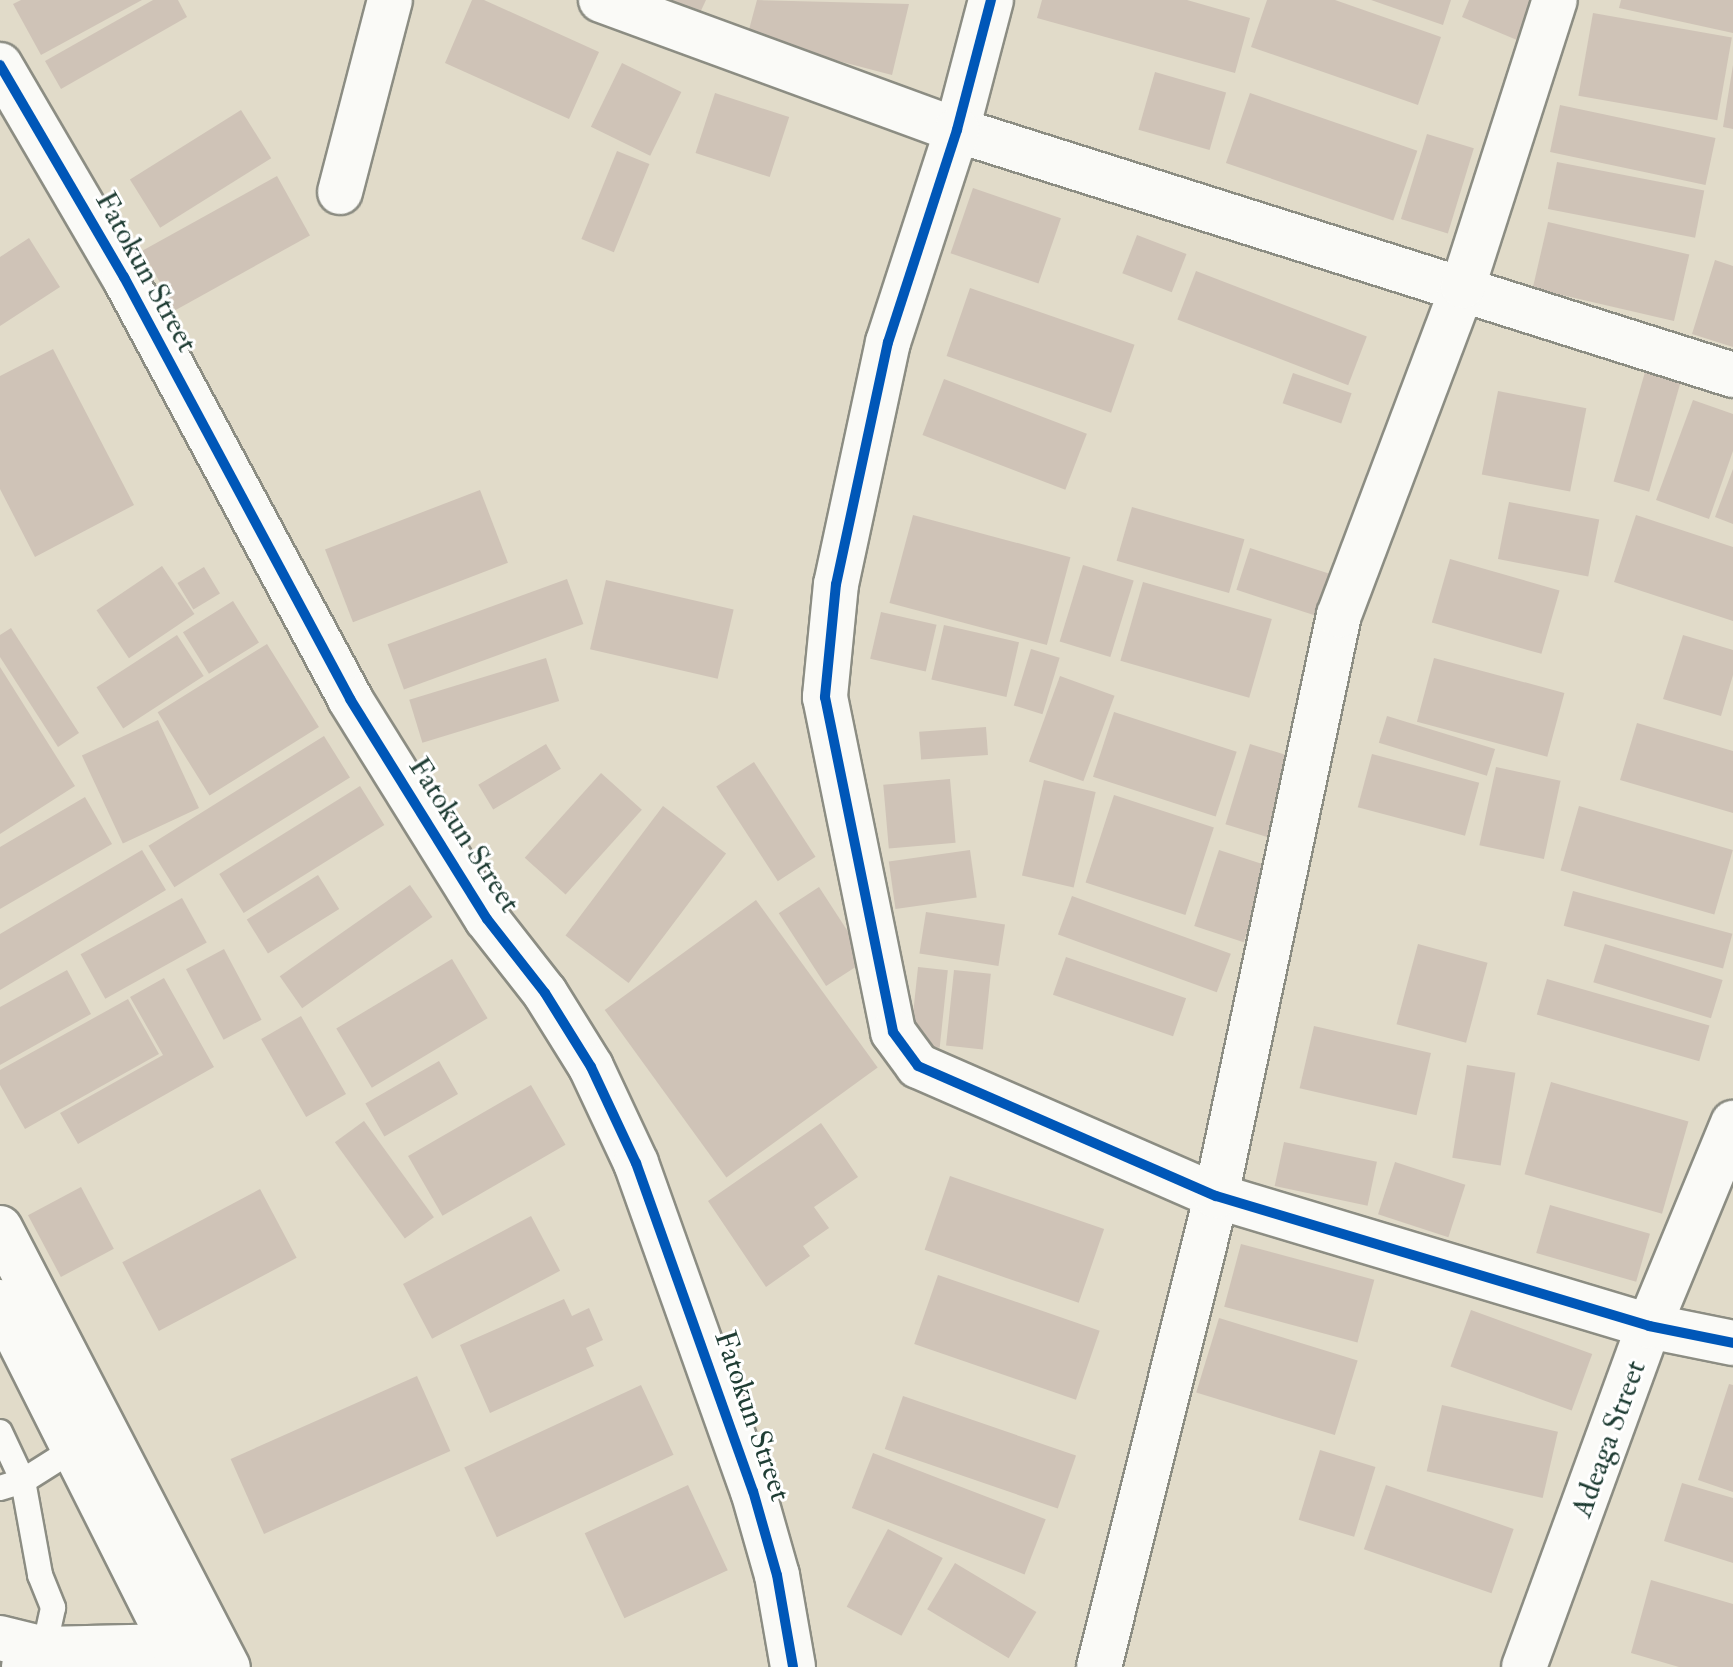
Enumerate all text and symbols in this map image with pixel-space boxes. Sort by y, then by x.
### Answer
street label: Fatokun Street [87,185,205,359]
street label: Fatokun Street [400,751,528,919]
street label: Fatokun Street [706,1326,798,1506]
street label: Adeaga Street [1564,1356,1654,1522]

